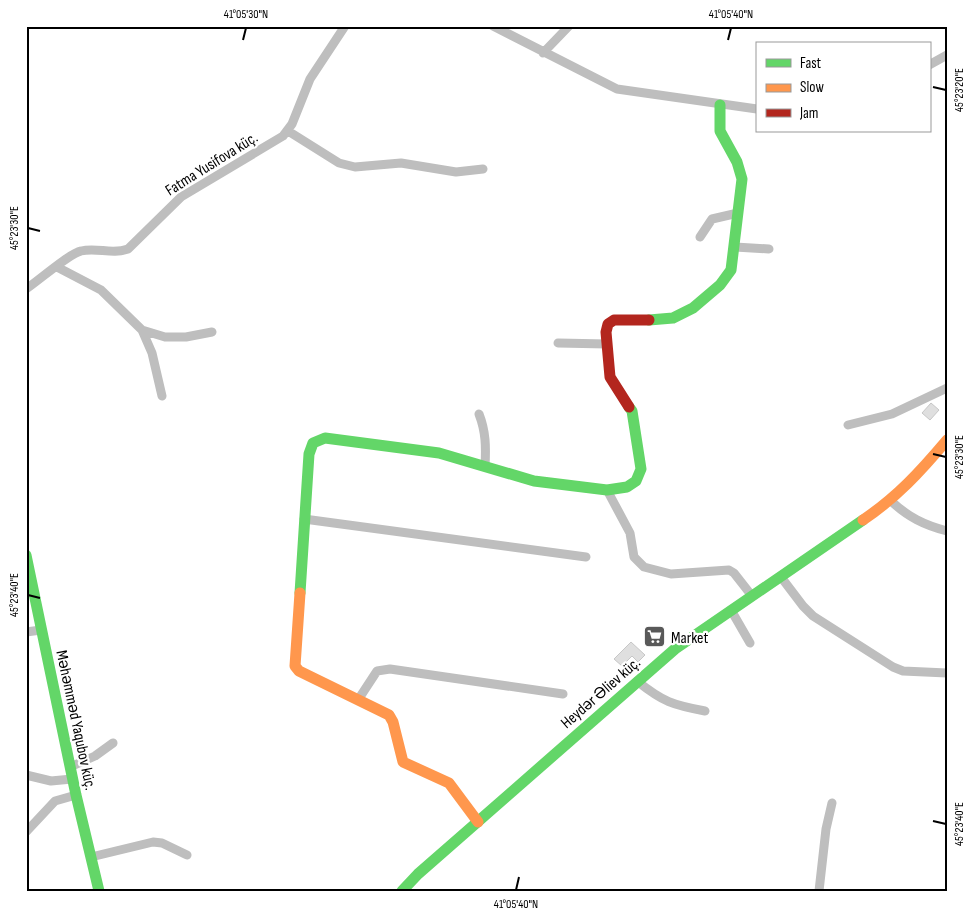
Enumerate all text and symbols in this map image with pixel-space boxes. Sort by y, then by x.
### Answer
text: 41°05'30"N [224,7,268,22]
text: 41°05'40"N [709,7,753,22]
legend [756,42,930,132]
text: Fast [800,54,822,73]
text: 45°23'20"E [952,68,967,112]
text: Slow [800,78,824,97]
text: Jam [799,104,818,123]
street label: Fatma Yusifova küç. [162,128,261,200]
text: 45°23'30"E [7,206,22,250]
text: 45°23'30"E [952,435,967,479]
text: 45°23'40"E [7,573,22,617]
supermarket icon: Market [643,625,667,649]
place label: Market [671,629,708,648]
street label: Məhəmməd Yaqubov küç. [51,649,100,792]
street label: Heydər Əliev küç. [557,653,645,733]
text: 45°23'40"E [952,802,967,846]
text: 41°05'40"N [494,897,538,912]

